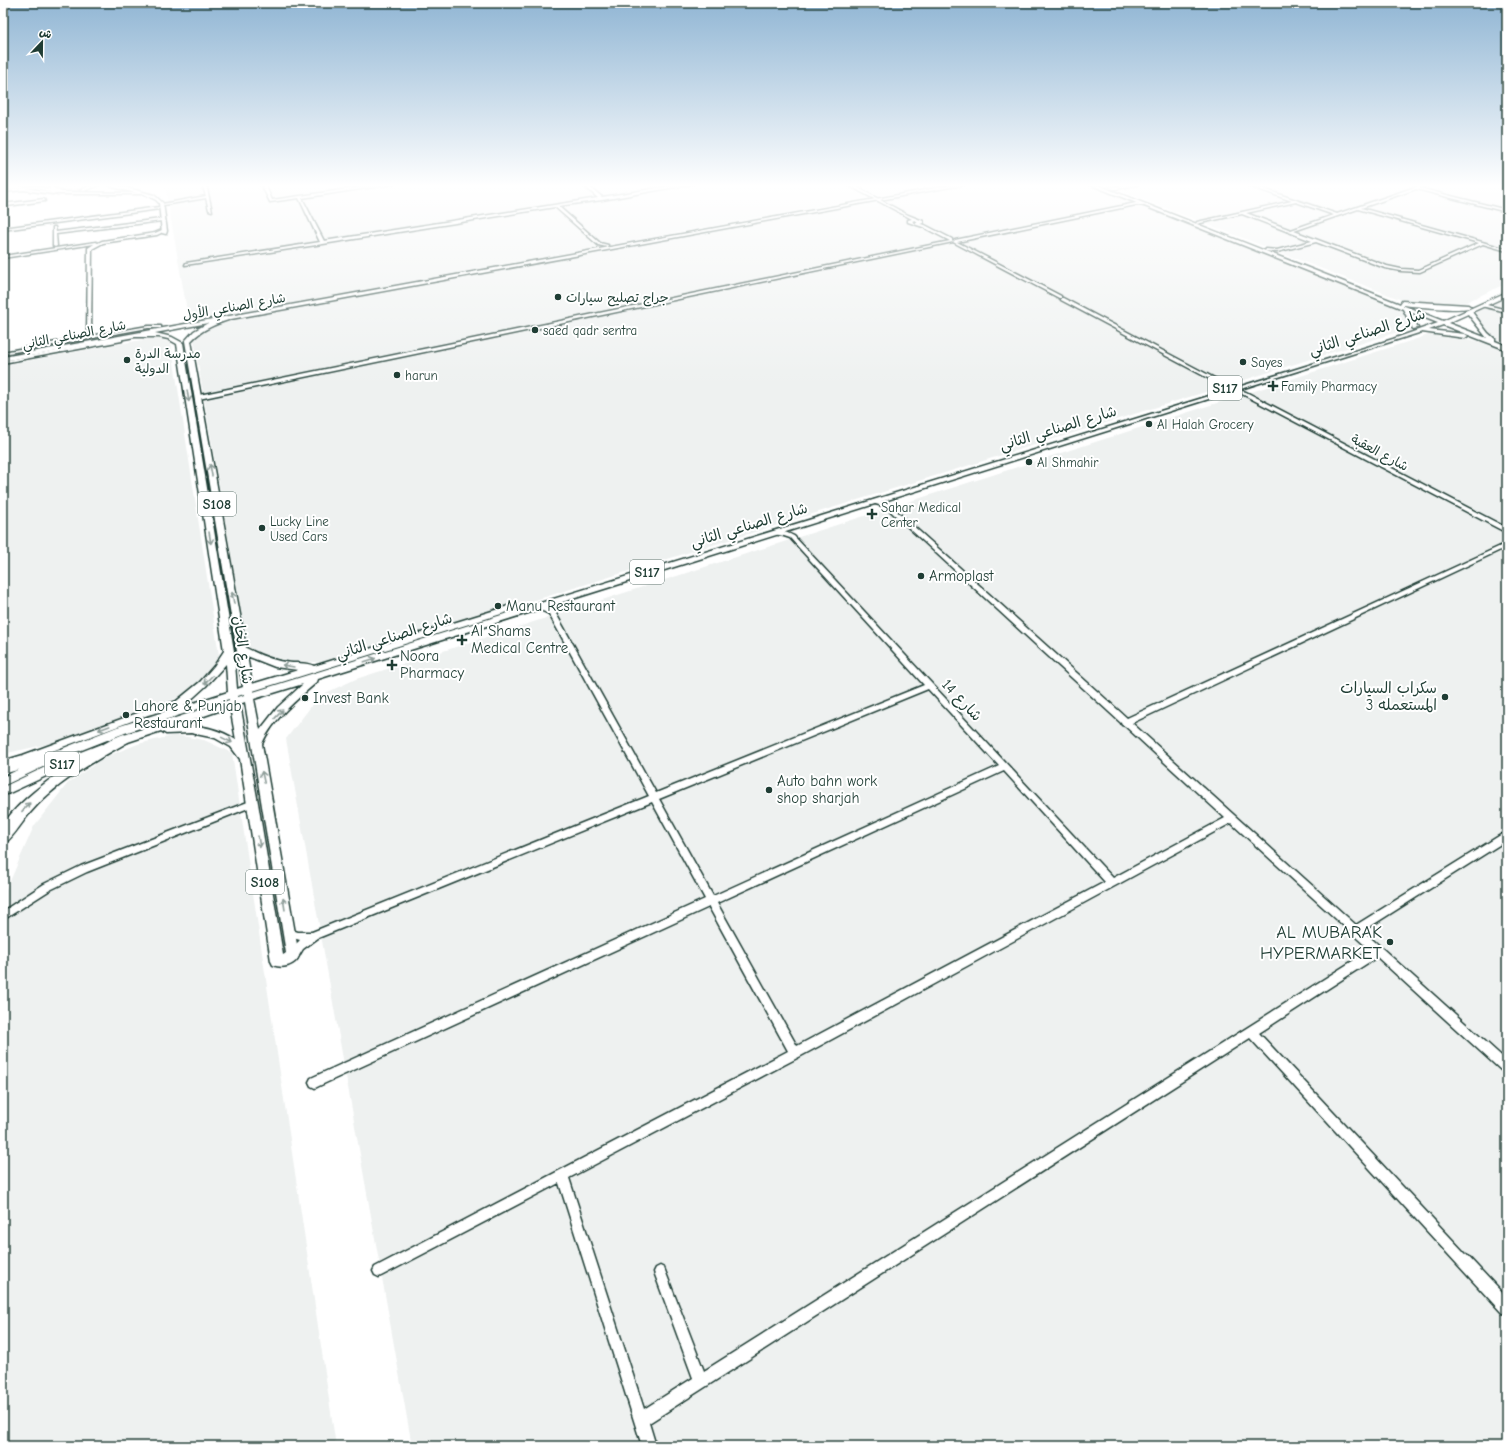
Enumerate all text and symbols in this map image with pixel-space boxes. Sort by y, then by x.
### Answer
north arrow [22,22,62,62]
text: ش [38,25,54,41]
street label: شارع الصناعي الأول [181,289,287,327]
place label: جراج تصليح سيارات [566,290,669,307]
marker: جراج تصليح سيارات [553,292,563,302]
street label: شارع الصناعي الثاني [1306,305,1429,363]
street label: شارع الصناعي الثاني [21,317,128,356]
place label: saed qadr sentra [543,323,637,338]
marker: saed qadr sentra [530,325,540,335]
place label: مدرسة الدرة الدولية [135,346,201,377]
marker: مدرسة الدرة الدولية [122,355,132,365]
place label: Sayes [1251,355,1282,370]
marker: Sayes [1238,357,1248,367]
place label: harun [405,368,438,383]
marker: harun [392,370,402,380]
road number: S117 [1208,376,1242,400]
place label: Family Pharmacy [1281,379,1377,394]
marker: Family Pharmacy [1268,381,1278,391]
one-way arrow [184,389,192,402]
street label: شارع الصناعي الثاني [997,402,1120,458]
place label: Al Halah Grocery [1157,417,1254,432]
marker: Al Halah Grocery [1144,419,1154,429]
street label: شارع العقبة [1348,431,1411,476]
place label: Al Shmahir [1037,455,1099,470]
marker: Al Shmahir [1024,457,1034,467]
one-way arrow [207,464,215,477]
road number: S108 [198,492,236,516]
street label: شارع الصناعي الثاني [688,499,811,555]
place label: Sahar Medical Center [881,500,961,530]
marker: Sahar Medical Center [866,508,878,520]
place label: Lucky Line Used Cars [270,514,329,544]
marker: Lucky Line Used Cars [257,523,267,533]
one-way arrow [206,531,214,544]
road number: S117 [630,560,664,584]
place label: Armoplast [929,567,994,585]
marker: Armoplast [916,571,926,581]
one-way arrow [229,592,237,605]
place label: Manu Restaurant [506,597,616,615]
marker: Manu Restaurant [493,601,503,611]
street label: شارع الصناعي الثاني [333,609,456,667]
street label: شارع الخان [228,615,257,685]
place label: Al Shams Medical Centre [471,622,569,657]
marker: Al Shams Medical Centre [456,634,468,646]
place label: Noora Pharmacy [400,647,465,682]
one-way arrow [364,656,377,663]
marker: Noora Pharmacy [387,660,397,670]
one-way arrow [282,661,295,669]
one-way arrow [203,675,213,684]
street label: شارع 14 [937,675,986,725]
place label: سكراب السيارات المستعمله 3 [1340,679,1437,714]
place label: Invest Bank [313,689,390,707]
marker: سكراب السيارات المستعمله 3 [1440,692,1450,702]
marker: Invest Bank [300,693,310,703]
place label: Lahore & Punjab Restaurant [134,697,242,732]
one-way arrow [274,709,284,719]
marker: Lahore & Punjab Restaurant [121,710,131,720]
one-way arrow [99,724,111,732]
one-way arrow [220,737,232,744]
road number: S117 [45,752,79,776]
one-way arrow [259,771,267,784]
place label: Auto bahn work shop sharjah [777,772,878,807]
marker: Auto bahn work shop sharjah [764,785,774,795]
one-way arrow [21,802,31,812]
one-way arrow [255,835,263,848]
road number: S108 [246,870,284,894]
one-way arrow [280,898,288,911]
place label: AL MUBARAK HYPERMARKET [1260,922,1383,964]
marker: AL MUBARAK HYPERMARKET [1385,937,1395,947]

